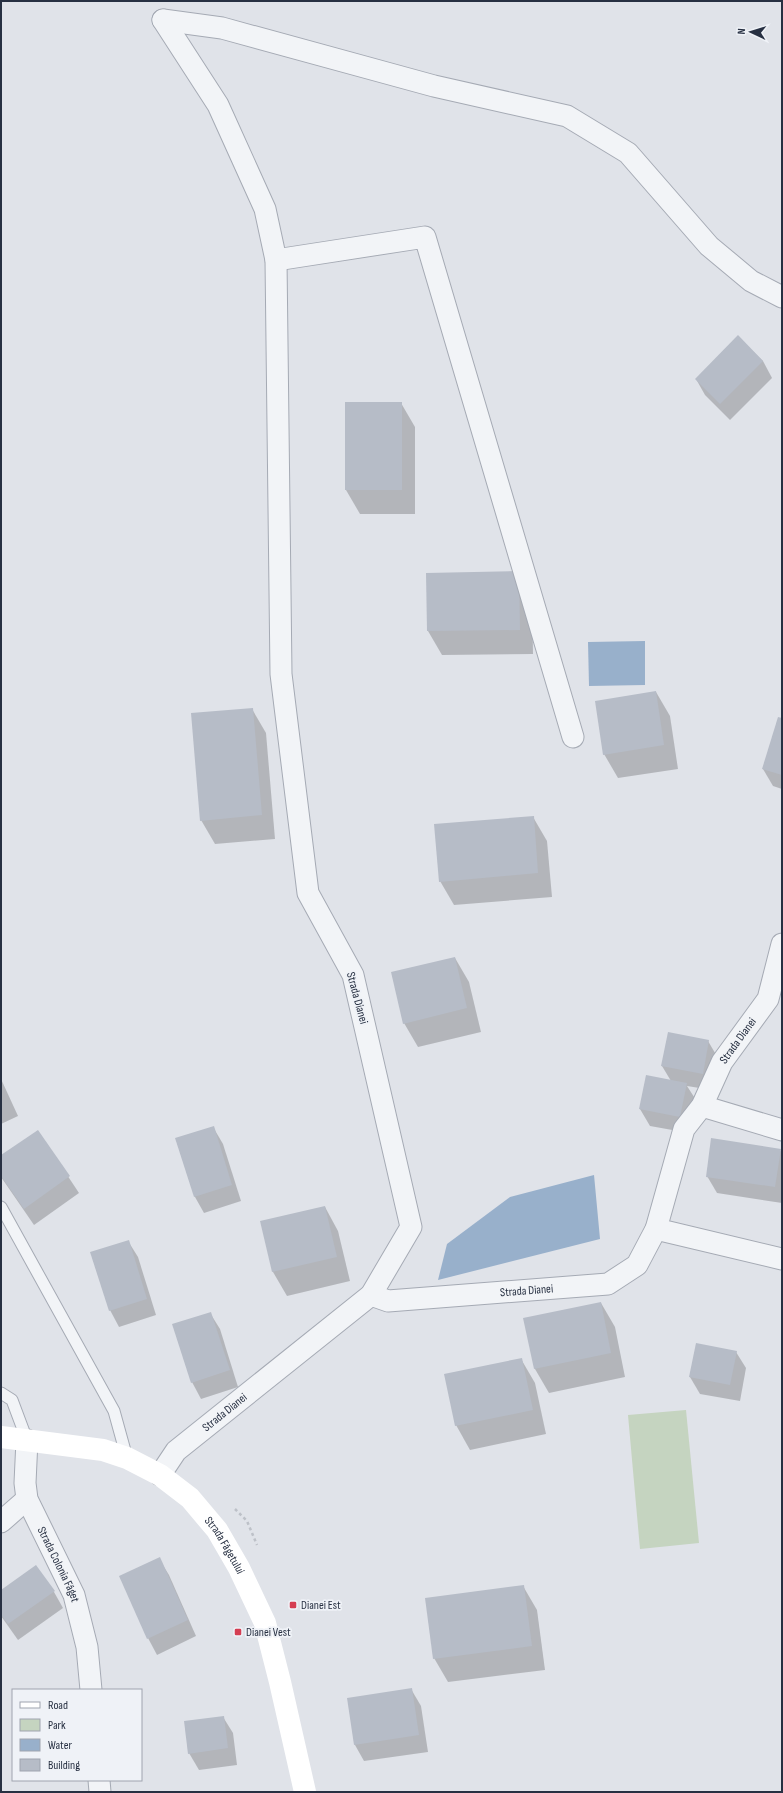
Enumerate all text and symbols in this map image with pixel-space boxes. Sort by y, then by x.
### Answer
north arrow [731,12,771,52]
text: N [735,28,748,35]
street label: Strada Dianei [343,970,371,1026]
street label: Strada Dianei [716,1015,759,1066]
street label: Strada Dianei [499,1281,554,1300]
street label: Strada Dianei [199,1390,250,1435]
street label: Strada Făgetului [201,1513,248,1576]
street label: Strada Colonia Făget [34,1524,83,1604]
place label: Dianei Est [301,1598,341,1613]
marker: Dianei Est [288,1600,298,1610]
place label: Dianei Vest [246,1625,291,1640]
marker: Dianei Vest [233,1627,243,1637]
legend [12,1689,142,1781]
text: Road [48,1698,68,1713]
text: Park [48,1718,66,1733]
text: Water [48,1738,72,1753]
text: Building [48,1758,80,1773]

